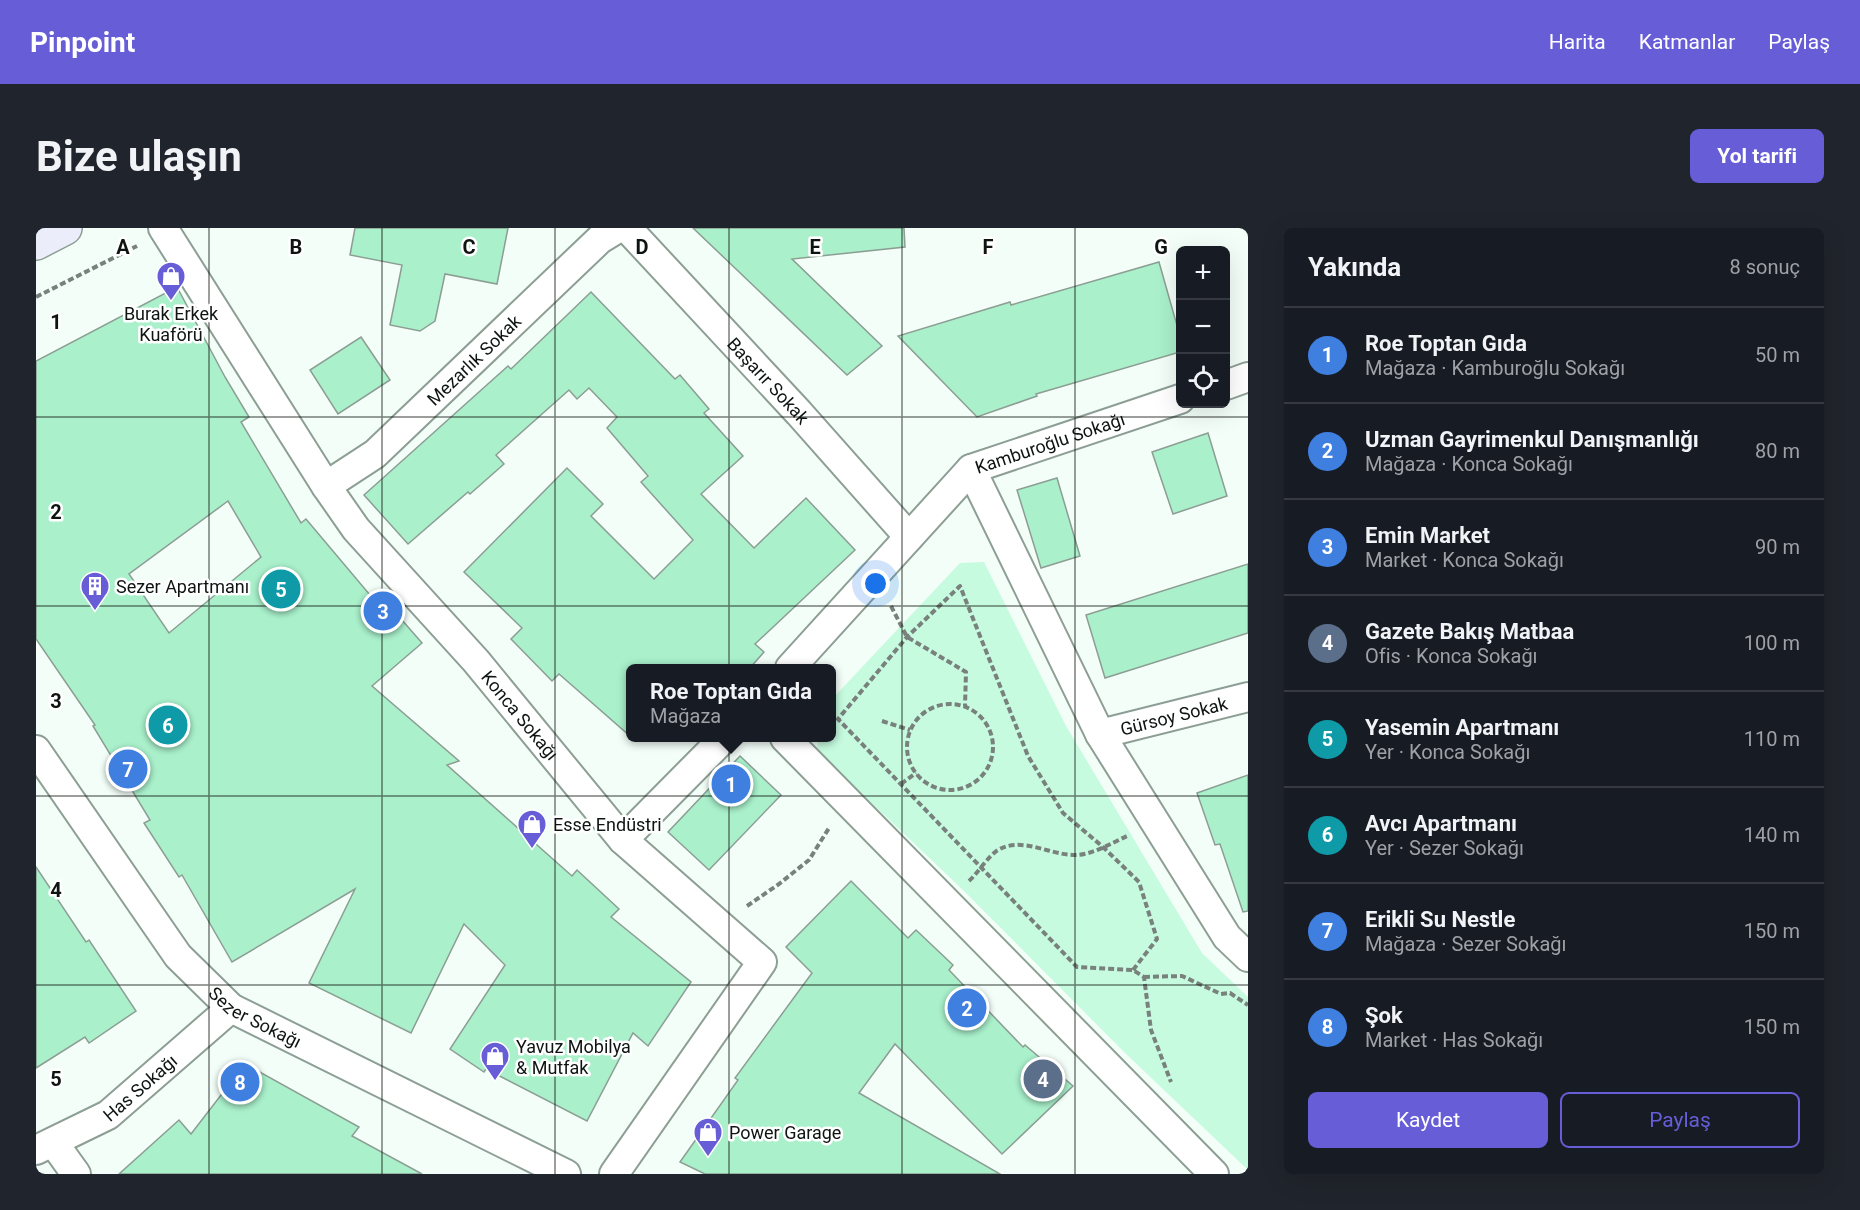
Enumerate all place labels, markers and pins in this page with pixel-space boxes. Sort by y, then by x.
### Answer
shop icon: Burak Erkek Kuaförü [155,260,187,302]
place label: Burak Erkek Kuaförü [124,303,219,345]
pin: 5 [262,566,300,612]
building icon: Sezer Apartmanı [79,570,111,612]
place label: Sezer Apartmanı [116,576,249,597]
pin: 3 [364,588,402,634]
pin: 6 [148,702,188,748]
pin: 7 [108,746,148,792]
pin: 1 [712,762,750,806]
shop icon: Esse Endüstri [516,808,548,850]
place label: Esse Endüstri [553,814,662,835]
pin: 2 [948,986,986,1030]
place label: Yavuz Mobilya & Mutfak [516,1036,631,1078]
shop icon: Yavuz Mobilya & Mutfak [479,1040,511,1082]
pin: 4 [1024,1056,1062,1102]
pin: 8 [220,1060,260,1104]
shop icon: Power Garage [692,1116,724,1158]
place label: Power Garage [729,1122,841,1143]

